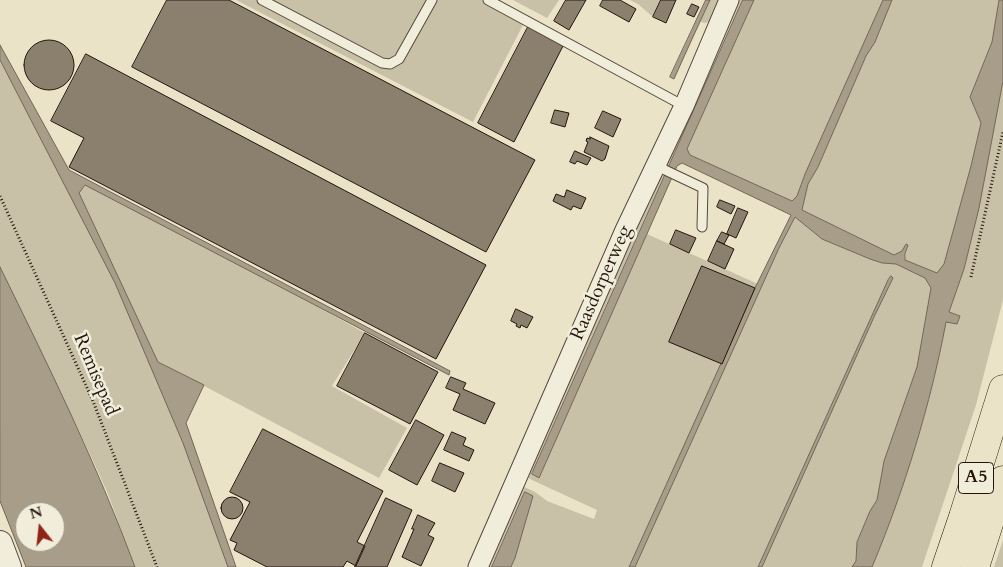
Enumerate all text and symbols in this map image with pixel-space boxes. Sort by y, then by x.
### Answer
street label: Raasdorperweg [566,222,638,344]
street label: Remisepad [68,331,122,419]
road number: A5 [958,462,994,493]
north arrow [15,502,65,552]
text: N [28,502,44,524]

